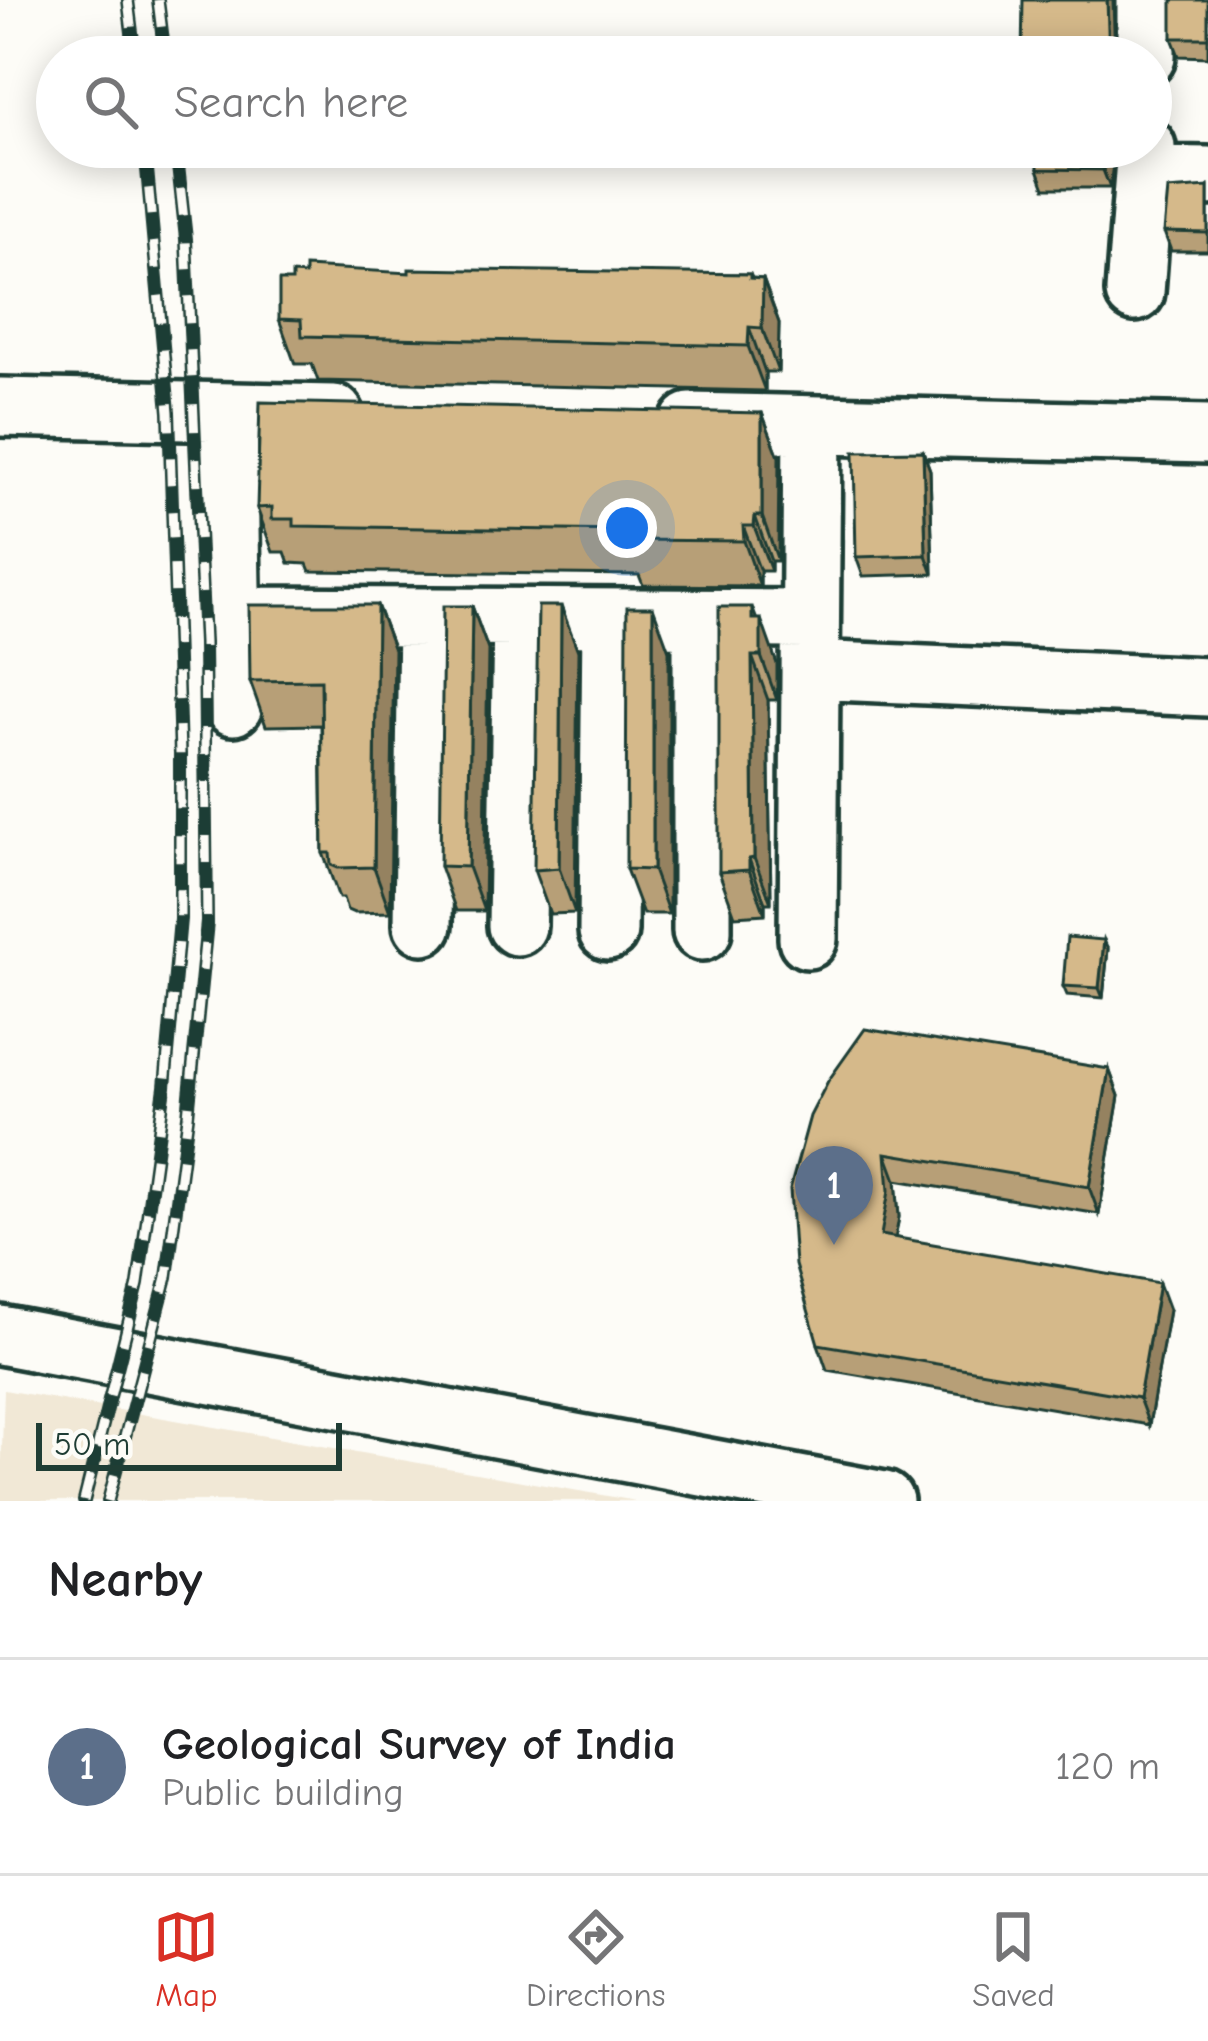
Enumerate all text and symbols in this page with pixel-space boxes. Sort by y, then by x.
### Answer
search box [36,36,1172,168]
icon: search [78,69,144,135]
text: Search here [174,76,408,128]
your location [597,498,657,558]
pin: 1 [795,1146,873,1245]
scale bar [36,1417,342,1470]
text: 50 m [54,1425,130,1463]
text: Nearby [48,1550,202,1609]
text: Geological Survey of India [162,1718,676,1770]
text: 1 [79,1744,95,1789]
text: 120 m [1055,1744,1160,1789]
text: Public building [162,1770,404,1815]
tab: Map [153,1904,219,2014]
tab: Directions [526,1904,666,2014]
tab: Saved [972,1904,1055,2014]

